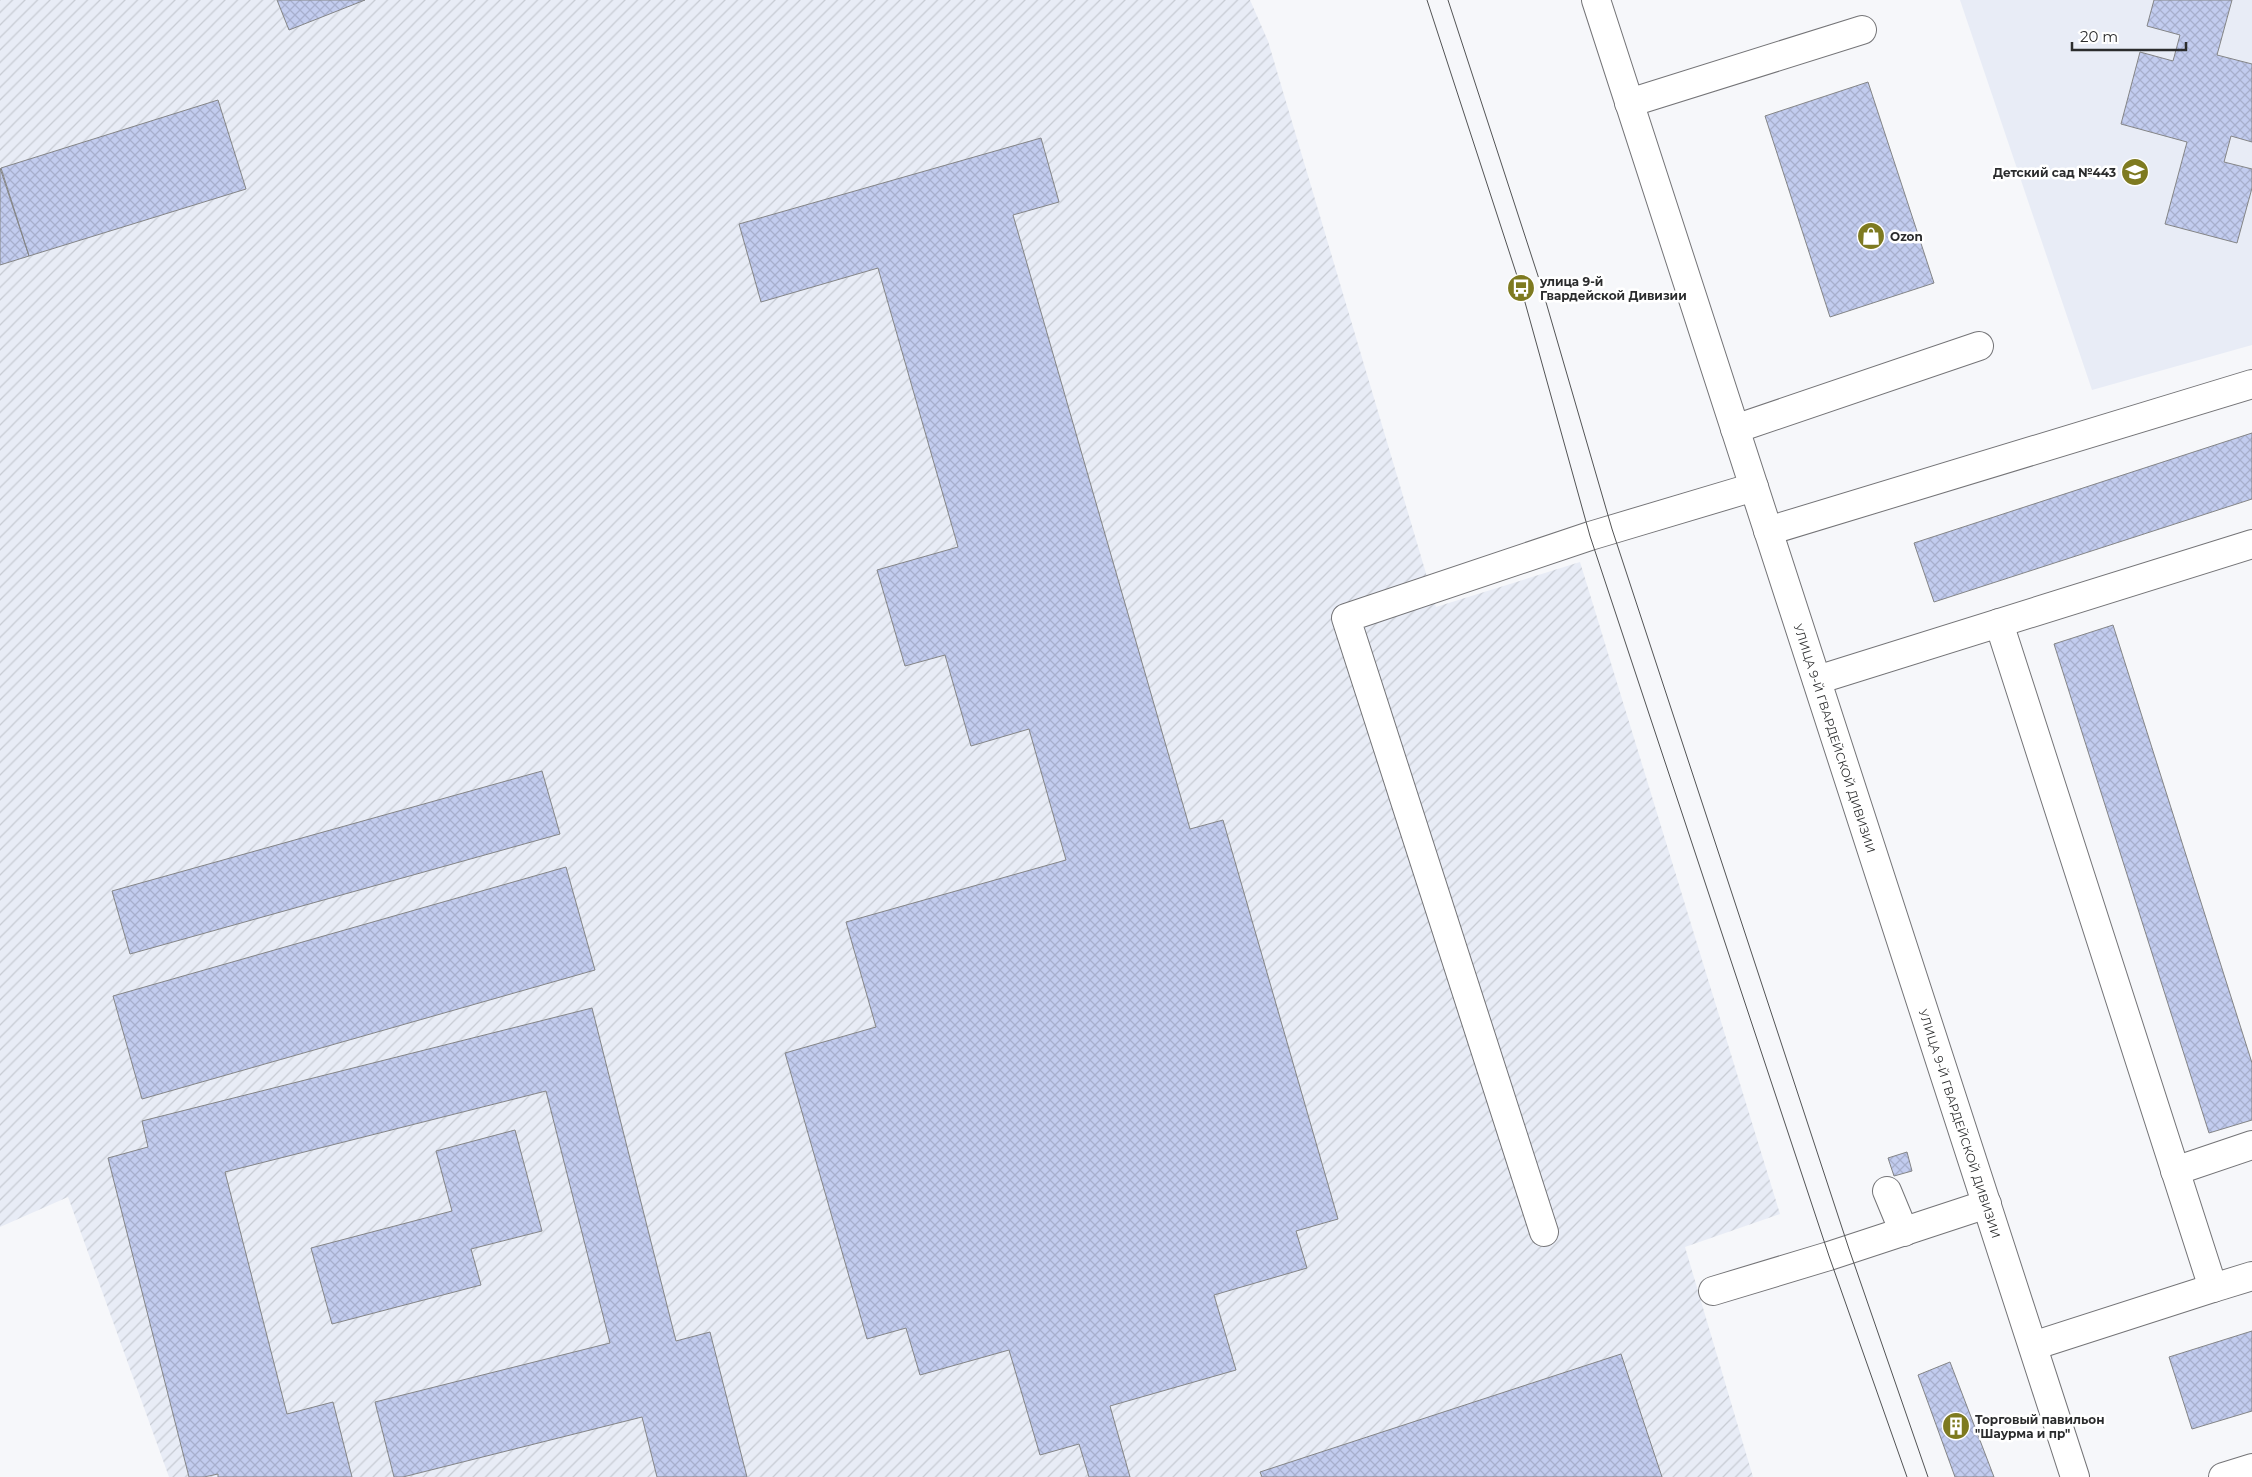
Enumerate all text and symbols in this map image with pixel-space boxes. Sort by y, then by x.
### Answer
scale bar [2072,20,2186,52]
text: 20 m [2080,27,2118,46]
school or university icon: Детский сад №443 [2120,157,2150,187]
place label: Детский сад №443 [1993,165,2116,180]
shop icon: Ozon [1856,221,1886,251]
place label: Ozon [1890,229,1923,244]
bus stop icon: улица 9-й Гвардейской Дивизии [1506,273,1536,303]
place label: улица 9-й Гвардейской Дивизии [1539,274,1687,303]
street label: УЛИЦА 9-Й ГВАРДЕЙСКОЙ ДИВИЗИИ [1791,622,1880,855]
street label: УЛИЦА 9-Й ГВАРДЕЙСКОЙ ДИВИЗИИ [1916,1007,2004,1240]
building icon: Торговый павильон "Шаурма и пр" [1941,1411,1971,1441]
place label: Торговый павильон "Шаурма и пр" [1975,1412,2104,1441]

